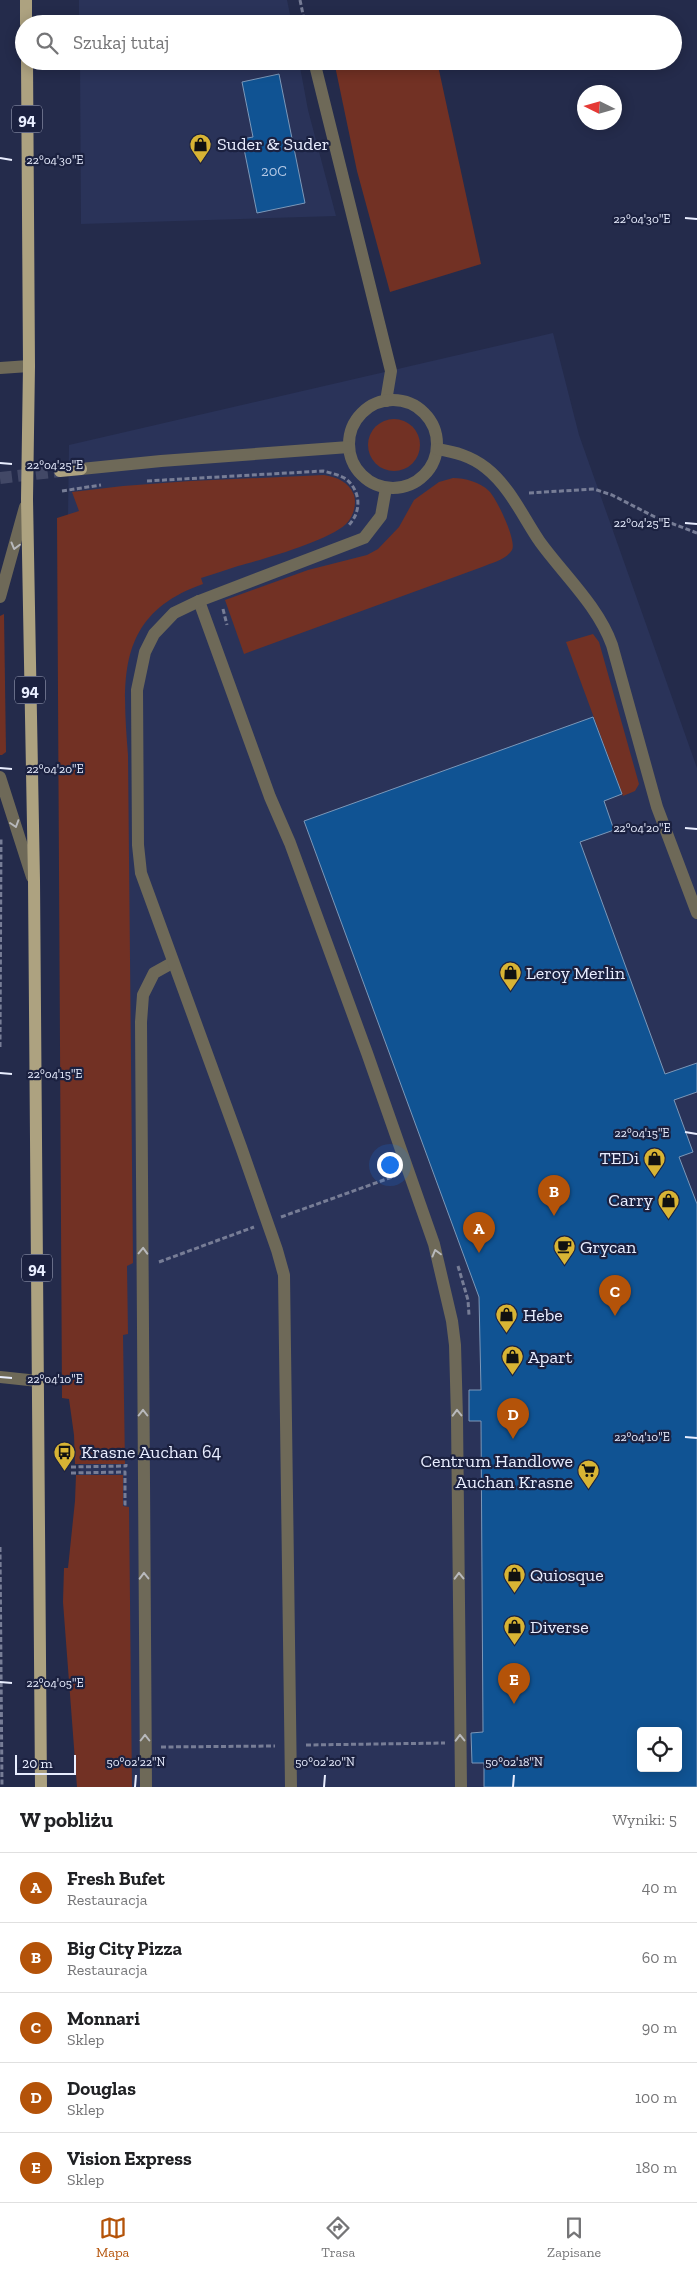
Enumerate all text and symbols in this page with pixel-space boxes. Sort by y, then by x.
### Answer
search box [15,15,682,70]
icon: search [33,29,61,57]
text: Szukaj tutaj [73,31,169,54]
north arrow [577,85,622,130]
road number: 94 [12,106,42,132]
shop icon: Suder & Suder [189,132,213,163]
place label: Suder & Suder [217,133,329,155]
text: 22°04'30"E [27,153,83,167]
house number: 20C [261,162,287,180]
text: 22°04'30"E [614,212,670,226]
text: 22°04'25"E [27,458,83,472]
text: 22°04'25"E [614,516,670,530]
one-way arrow [10,542,21,551]
road number: 94 [15,676,45,704]
text: 22°04'20"E [26,762,84,776]
one-way arrow [9,819,19,827]
text: 22°04'20"E [613,821,671,835]
shop icon: Leroy Merlin [498,961,522,992]
place label: Leroy Merlin [526,962,626,984]
text: 22°04'15"E [28,1067,82,1081]
text: 22°04'15"E [615,1126,669,1140]
shop icon: TEDi [643,1146,667,1177]
place label: TEDi [600,1147,639,1169]
your location [377,1152,403,1178]
pin: B [538,1175,570,1216]
shop icon: Carry [657,1188,681,1219]
place label: Carry [608,1189,654,1211]
pin: A [463,1212,495,1253]
cafe icon: Grycan [552,1235,576,1266]
place label: Grycan [580,1236,637,1258]
one-way arrow [137,1247,148,1255]
one-way arrow [431,1249,442,1257]
road number: 94 [22,1254,52,1282]
pin: C [599,1275,631,1316]
shop icon: Hebe [495,1303,519,1334]
place label: Hebe [523,1304,563,1326]
shop icon: Apart [500,1345,524,1376]
place label: Apart [528,1346,573,1368]
text: 22°04'10"E [27,1372,83,1386]
pin: D [497,1398,529,1439]
one-way arrow [138,1409,148,1417]
one-way arrow [452,1409,462,1417]
text: 22°04'10"E [614,1430,670,1444]
bus stop icon: Krasne Auchan 64 [53,1440,77,1471]
place label: Krasne Auchan 64 [81,1441,222,1463]
place label: Centrum Handlowe Auchan Krasne [420,1450,573,1493]
supermarket icon: Centrum Handlowe Auchan Krasne [577,1459,601,1490]
shop icon: Quiosque [502,1563,526,1594]
place label: Quiosque [530,1564,604,1586]
one-way arrow [139,1572,149,1580]
one-way arrow [454,1572,464,1580]
shop icon: Diverse [502,1615,526,1646]
place label: Diverse [530,1616,589,1638]
pin: E [498,1663,530,1704]
text: 22°04'05"E [26,1676,84,1690]
map controls [637,1727,682,1772]
button: locate [637,1727,682,1772]
one-way arrow [140,1734,150,1742]
one-way arrow [455,1734,465,1742]
scale bar [15,1752,76,1775]
text: 20 m [22,1755,53,1772]
text: 50°02'22"N [107,1755,166,1769]
text: 50°02'20"N [295,1755,355,1769]
text: 50°02'18"N [485,1755,543,1769]
text: W pobliżu [20,1807,113,1832]
text: Wyniki: 5 [613,1810,677,1829]
text: Fresh Bufet [67,1867,165,1890]
text: A [31,1878,42,1897]
text: 40 m [642,1878,677,1897]
text: Restauracja [67,1890,147,1909]
text: Big City Pizza [67,1937,182,1960]
text: B [31,1948,41,1967]
text: 60 m [642,1948,677,1967]
text: Restauracja [67,1960,147,1979]
text: Monnari [67,2007,140,2030]
text: C [31,2018,41,2037]
text: 90 m [642,2018,677,2037]
text: Sklep [67,2030,104,2049]
text: Douglas [67,2077,136,2100]
text: D [30,2088,42,2107]
text: 100 m [635,2088,677,2107]
text: Sklep [67,2100,104,2119]
text: Vision Express [67,2147,192,2170]
text: E [31,2158,41,2177]
text: 180 m [636,2158,677,2177]
text: Sklep [67,2170,104,2189]
tab: Mapa [96,2214,129,2261]
tab: Trasa [321,2214,355,2261]
tab: Zapisane [547,2214,601,2261]

